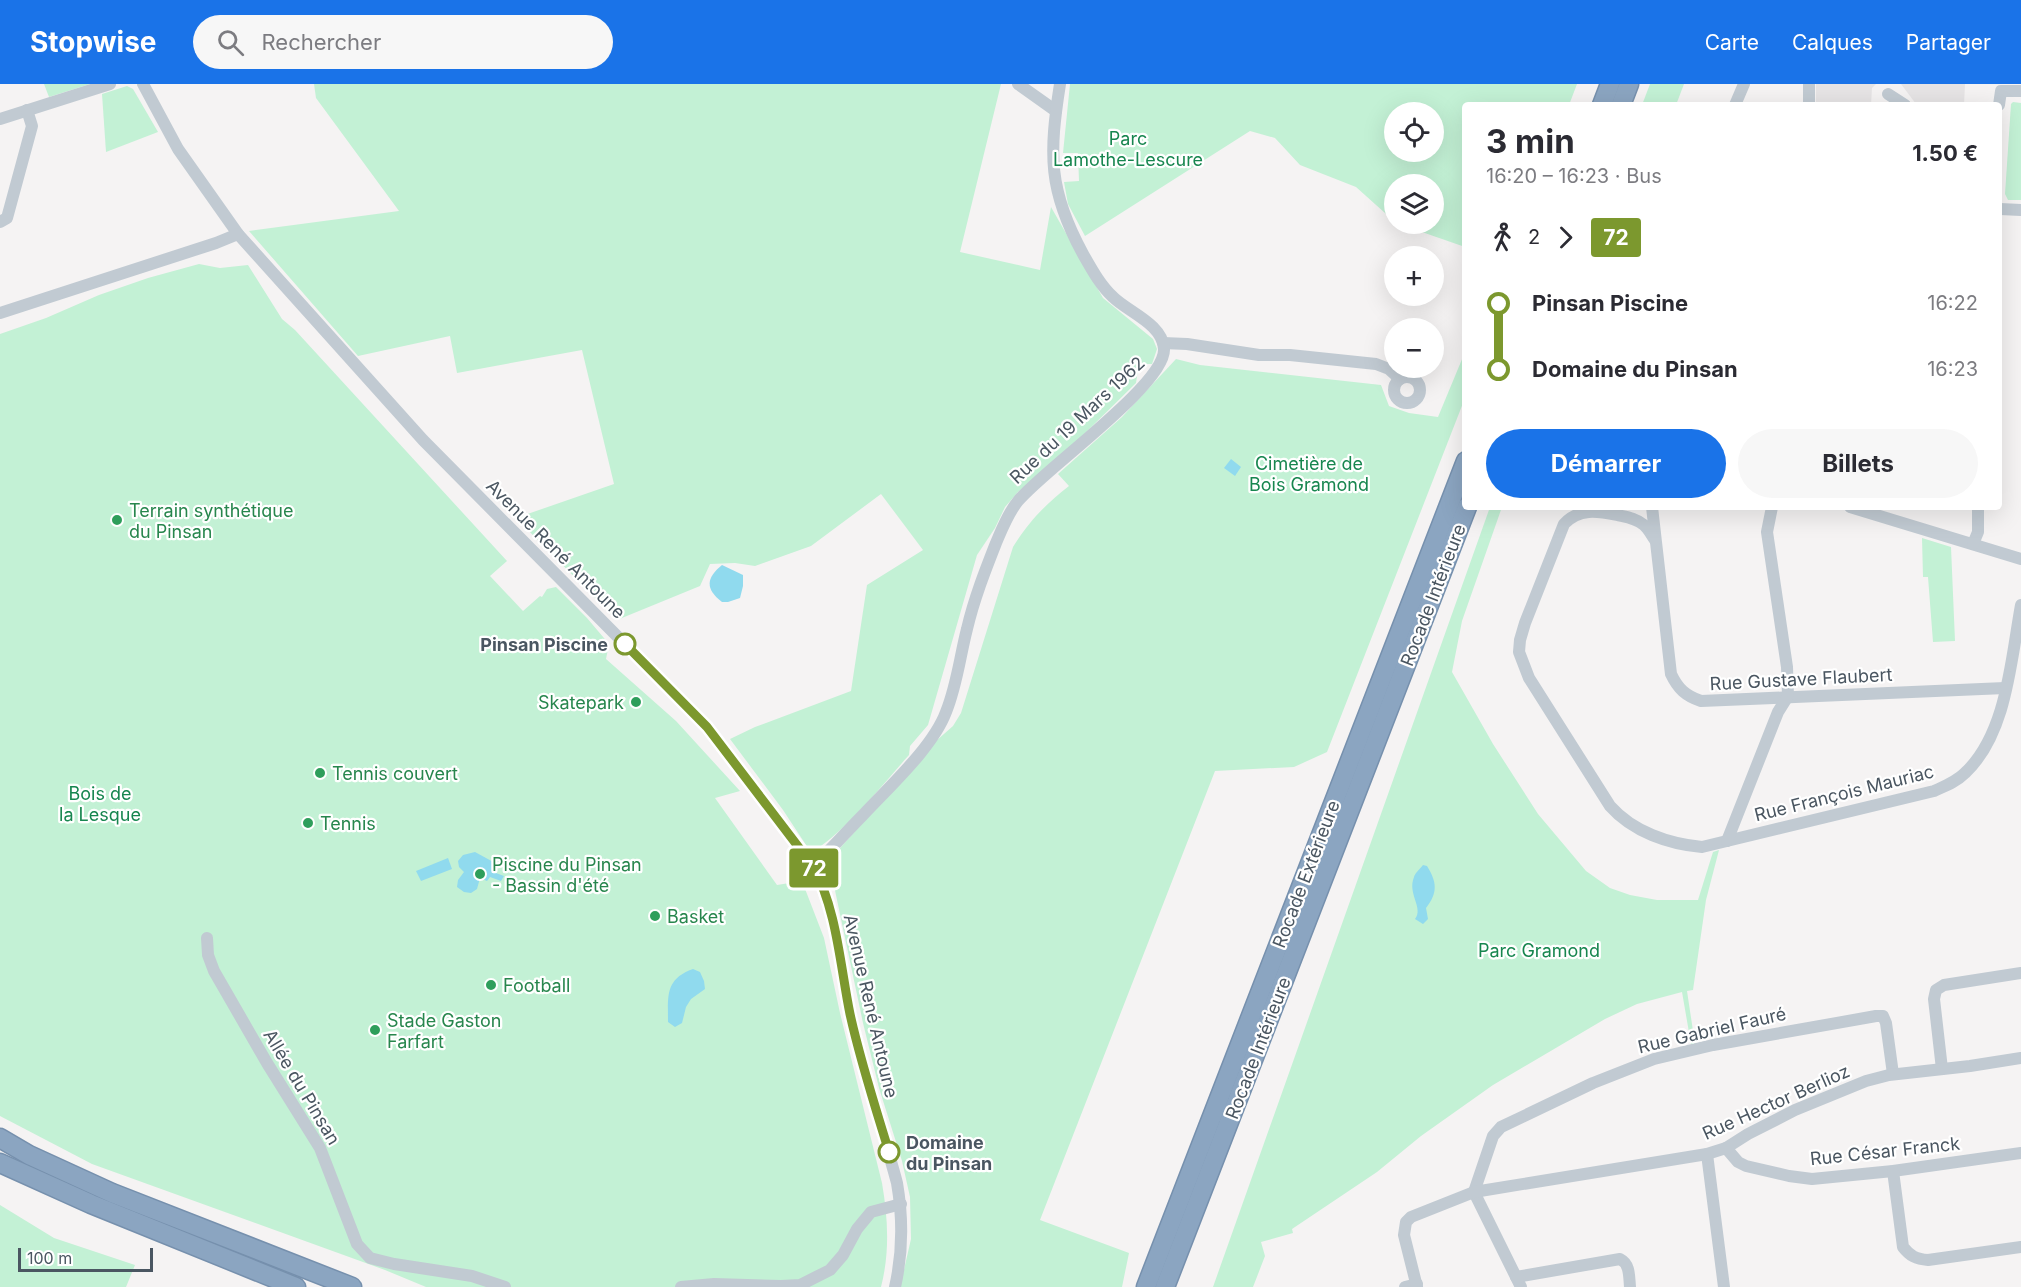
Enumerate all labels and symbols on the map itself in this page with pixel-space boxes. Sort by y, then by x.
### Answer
park label: Parc Lamothe-Lescure [1053,128,1203,170]
street label: Rue du 19 Mars 1962 [1005,352,1149,488]
park label: Cimetière de Bois Gramond [1249,453,1369,495]
street label: Avenue René Antoune [482,475,630,623]
place label: Terrain synthétique du Pinsan [129,500,293,542]
marker: Terrain synthétique du Pinsan [110,513,124,527]
street label: Rocade Intérieure [1396,521,1470,669]
marker: Pinsan Piscine [614,633,636,655]
place label: Pinsan Piscine [480,634,608,655]
street label: Rue Gustave Flaubert [1709,664,1893,694]
place label: Skatepark [538,692,624,713]
marker: Skatepark [629,695,643,709]
street label: Rue François Mauriac [1752,761,1936,825]
place label: Tennis couvert [332,763,458,784]
marker: Tennis couvert [313,766,327,780]
park label: Bois de la Lesque [59,783,141,825]
street label: Rocade Extérieure [1268,797,1344,951]
place label: Tennis [320,813,376,834]
marker: Tennis [301,816,315,830]
line badge: 72 [787,848,841,888]
place label: Piscine du Pinsan - Bassin d'été [492,854,642,896]
marker: Piscine du Pinsan - Bassin d'été [473,867,487,881]
place label: Basket [667,906,724,927]
marker: Basket [648,909,662,923]
street label: Avenue René Antoune [840,912,902,1100]
park label: Parc Gramond [1478,940,1600,961]
street label: Rocade Intérieure [1221,974,1295,1122]
place label: Football [503,975,570,996]
marker: Football [484,978,498,992]
street label: Rue Gabriel Fauré [1636,1003,1788,1057]
place label: Stade Gaston Farfart [387,1010,501,1052]
marker: Stade Gaston Farfart [368,1023,382,1037]
street label: Allée du Pinsan [259,1026,345,1148]
street label: Rue Hector Berlioz [1699,1060,1853,1144]
place label: Domaine du Pinsan [906,1132,992,1174]
street label: Rue César Franck [1809,1133,1961,1169]
marker: Domaine du Pinsan [878,1141,900,1163]
scale bar [18,1245,153,1272]

